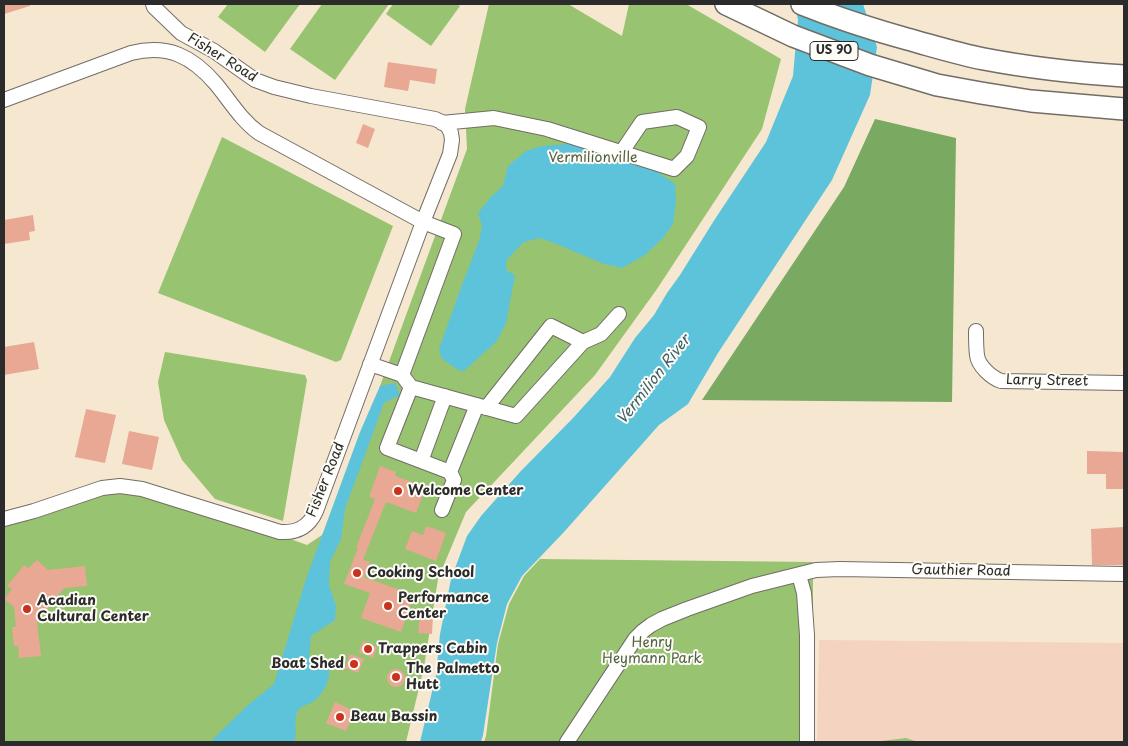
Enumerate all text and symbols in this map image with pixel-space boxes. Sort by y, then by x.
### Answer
street label: Fisher Road [184,30,260,86]
road number: US 90 [810,41,858,60]
park label: Vermilionville [548,150,638,166]
water label: Vermilion River [614,332,694,428]
street label: Larry Street [1006,372,1088,390]
street label: Fisher Road [303,440,349,520]
place label: Welcome Center [408,483,524,499]
marker: Welcome Center [392,485,404,497]
street label: Gauthier Road [911,562,1011,580]
place label: Cooking School [367,565,474,581]
marker: Cooking School [351,567,363,579]
place label: Performance Center [398,590,489,622]
place label: Acadian Cultural Center [37,593,149,626]
marker: Performance Center [382,600,394,612]
marker: Acadian Cultural Center [21,603,33,615]
park label: Henry Heymann Park [602,635,702,668]
place label: Trappers Cabin [378,641,487,657]
marker: Trappers Cabin [362,643,374,655]
place label: Boat Shed [271,656,344,672]
marker: Boat Shed [348,658,360,670]
place label: The Palmetto Hutt [406,661,500,694]
marker: The Palmetto Hutt [390,671,402,683]
place label: Beau Bassin [350,709,437,725]
marker: Beau Bassin [334,711,346,723]

